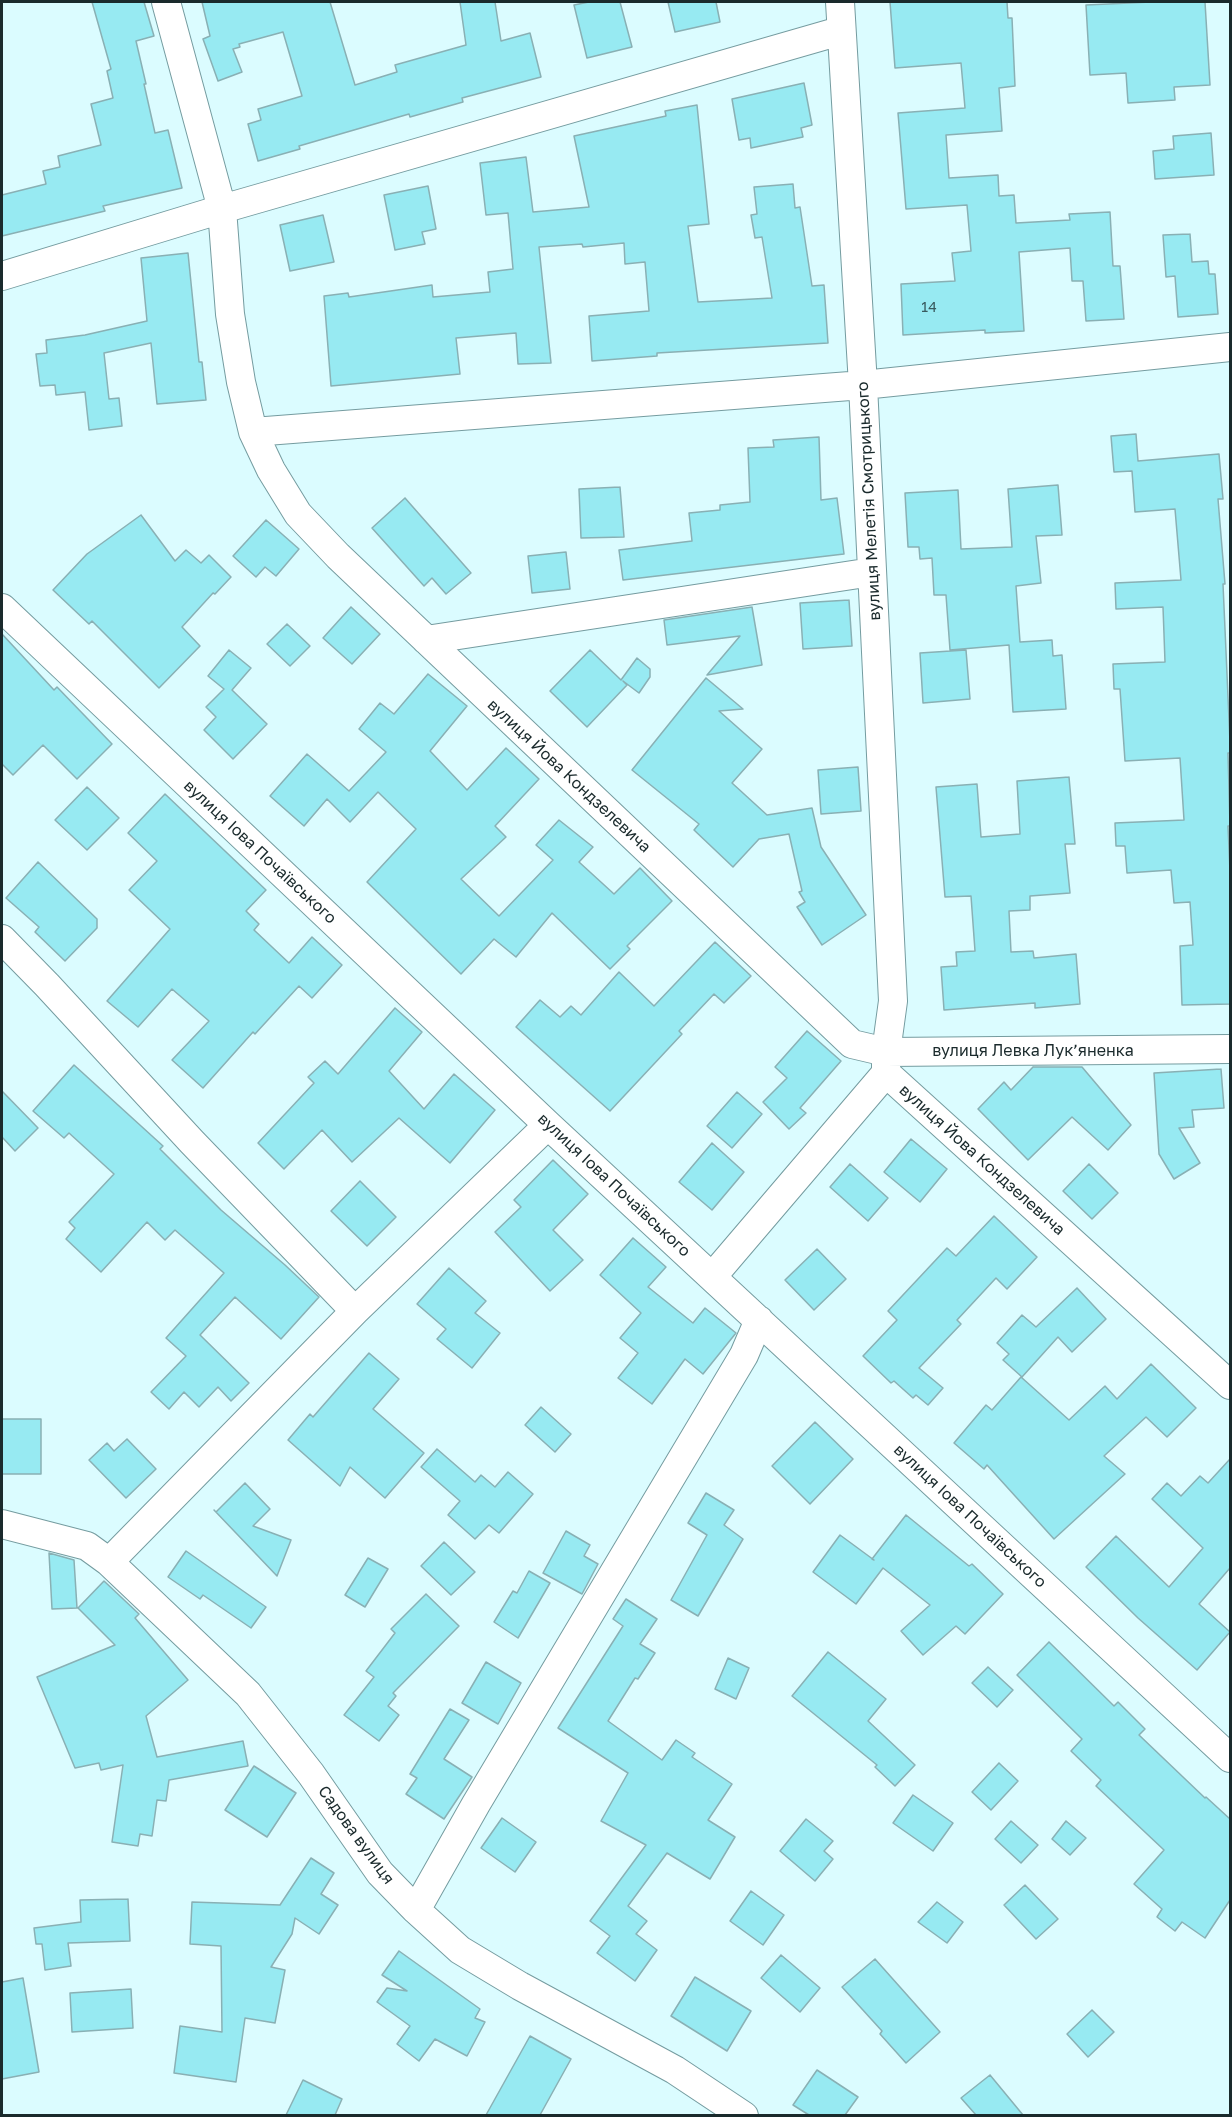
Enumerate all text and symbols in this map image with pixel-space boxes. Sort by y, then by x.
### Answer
house number: 14 [921,300,937,316]
street label: вулиця Мелетія Смотрицького [853,381,885,621]
street label: вулиця Йова Кондзелевича [483,695,655,857]
street label: вулиця Іова Почаївського [180,776,340,928]
street label: вулиця Левка Лукʼяненка [932,1041,1134,1061]
street label: вулиця Йова Кондзелевича [895,1080,1069,1240]
street label: вулиця Іова Почаївського [534,1109,694,1261]
street label: вулиця Іова Почаївського [890,1440,1050,1592]
street label: Садова вулиця [314,1782,398,1888]

